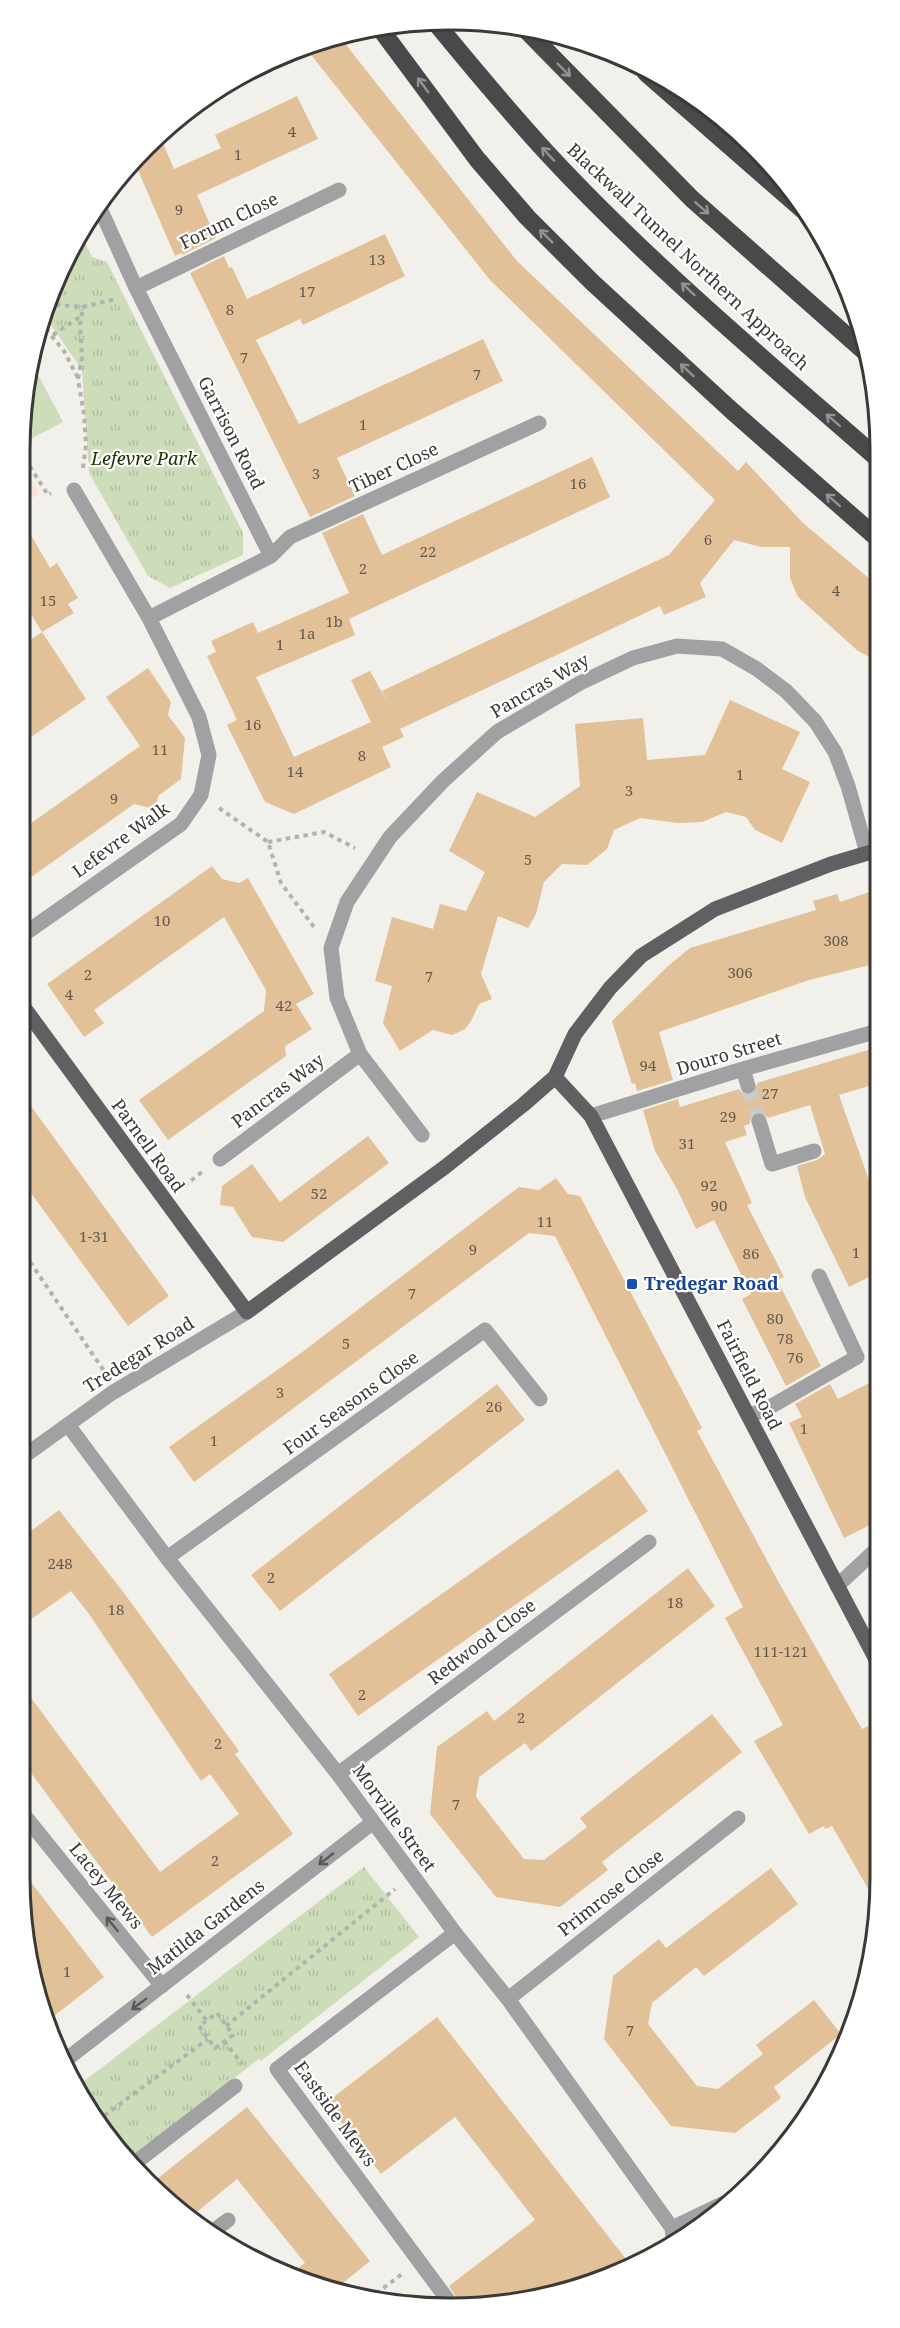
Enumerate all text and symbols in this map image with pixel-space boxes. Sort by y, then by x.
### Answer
one-way arrow [556,63,571,78]
one-way arrow [417,78,429,94]
house number: 4 [288,121,297,141]
street label: Blackwall Tunnel Northern Approach [562,137,815,375]
house number: 1 [234,144,242,164]
one-way arrow [541,146,555,161]
street label: Forum Close [175,186,282,254]
house number: 9 [175,199,183,219]
one-way arrow [694,201,709,215]
one-way arrow [538,229,553,244]
house number: 13 [369,249,385,269]
house number: 17 [299,281,315,301]
one-way arrow [681,283,696,297]
house number: 8 [226,299,234,319]
house number: 7 [240,347,248,367]
one-way arrow [680,363,695,377]
house number: 7 [473,364,481,384]
street label: Garrison Road [193,372,271,493]
one-way arrow [826,413,841,427]
house number: 1 [359,414,367,434]
street label: Tiber Close [345,436,442,498]
park label: Lefevre Park [90,446,198,470]
house number: 3 [312,463,320,483]
house number: 16 [570,473,586,493]
one-way arrow [826,493,841,507]
house number: 6 [704,529,712,549]
house number: 22 [420,541,436,561]
house number: 2 [359,558,367,578]
house number: 4 [832,580,841,600]
house number: 15 [40,590,56,610]
house number: 1b [325,611,343,631]
house number: 1a [299,623,315,643]
house number: 1 [276,634,284,654]
street label: Pancras Way [486,647,594,723]
house number: 16 [245,714,261,734]
house number: 11 [152,739,168,759]
house number: 8 [358,745,366,765]
house number: 14 [287,761,304,781]
house number: 1 [736,764,744,784]
house number: 3 [625,780,633,800]
house number: 9 [110,788,118,808]
street label: Lefevre Walk [67,796,174,882]
house number: 5 [524,849,532,869]
house number: 10 [154,910,170,930]
house number: 308 [823,930,849,950]
house number: 306 [727,962,753,982]
house number: 2 [84,964,92,984]
house number: 7 [425,966,433,986]
house number: 4 [65,984,74,1004]
house number: 42 [276,995,292,1015]
street label: Douro Street [673,1026,784,1080]
street label: Pancras Way [226,1047,329,1133]
house number: 94 [640,1055,657,1075]
house number: 27 [762,1083,778,1103]
street label: Parnell Road [107,1094,191,1197]
house number: 29 [720,1106,736,1126]
house number: 31 [679,1133,695,1153]
house number: 92 [701,1175,717,1195]
house number: 52 [311,1183,327,1203]
house number: 90 [711,1195,727,1215]
house number: 11 [537,1211,553,1231]
house number: 1-31 [79,1226,109,1246]
house number: 9 [469,1239,477,1259]
house number: 1 [852,1242,860,1262]
house number: 86 [743,1243,759,1263]
place label: Tredegar Road [644,1271,779,1295]
marker: Tredegar Road [625,1277,639,1291]
house number: 7 [408,1283,416,1303]
house number: 80 [767,1308,783,1328]
street label: Tredegar Road [79,1311,198,1398]
street label: Fairfield Road [712,1315,788,1434]
house number: 78 [777,1328,793,1348]
house number: 5 [342,1333,350,1353]
street label: Four Seasons Close [278,1345,423,1460]
house number: 76 [787,1347,803,1367]
house number: 3 [276,1382,284,1402]
house number: 26 [486,1396,502,1416]
house number: 1 [800,1418,808,1438]
house number: 1 [210,1430,218,1450]
house number: 248 [47,1553,73,1573]
house number: 2 [267,1567,275,1587]
house number: 18 [667,1592,683,1612]
street label: Redwood Close [423,1593,540,1690]
house number: 18 [108,1599,124,1619]
house number: 111-121 [754,1641,808,1661]
house number: 2 [358,1684,366,1704]
house number: 2 [517,1707,525,1727]
house number: 2 [214,1733,222,1753]
street label: Morville Street [348,1759,442,1876]
house number: 7 [452,1794,460,1814]
street label: Lacey Mews [64,1837,149,1934]
street label: Primrose Close [552,1843,668,1941]
house number: 2 [211,1850,219,1870]
one-way arrow [318,1852,334,1865]
street label: Matilda Gardens [142,1873,269,1980]
one-way arrow [105,1917,118,1933]
house number: 1 [63,1961,71,1981]
one-way arrow [131,1998,147,2010]
house number: 7 [626,2020,634,2040]
street label: Eastside Mews [289,2056,382,2171]

